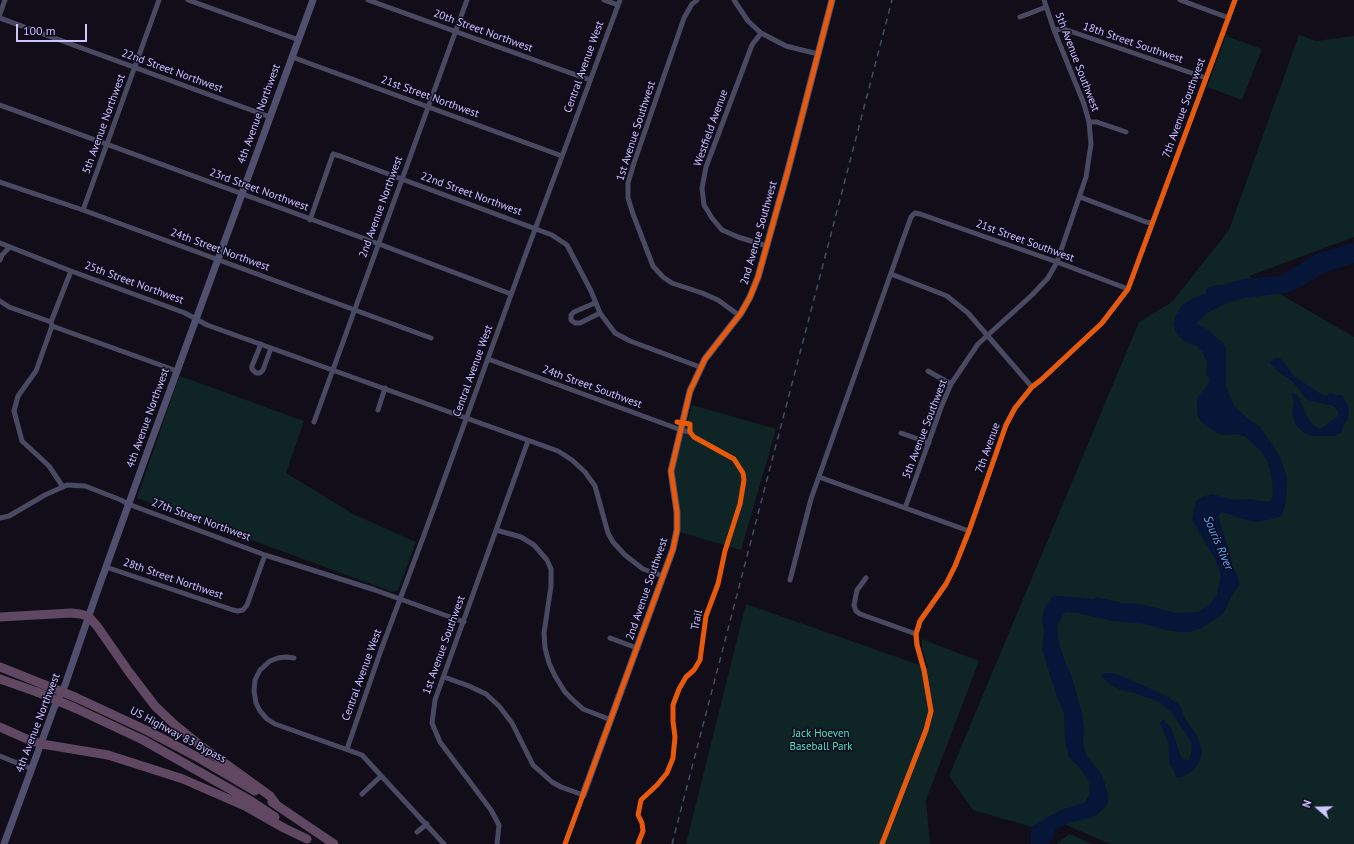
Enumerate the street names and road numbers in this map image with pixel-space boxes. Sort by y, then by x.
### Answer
street label: 20th Street Northwest [432,7,534,55]
street label: 5th Avenue Southwest [1052,10,1102,114]
street label: Central Avenue West [561,19,607,115]
street label: 18th Street Southwest [1081,20,1185,66]
street label: 22nd Street Northwest [120,47,224,95]
street label: 7th Avenue Southwest [1160,56,1208,160]
street label: 4th Avenue Northwest [235,62,283,166]
street label: 5th Avenue Northwest [80,72,128,176]
street label: 21st Street Northwest [379,73,481,121]
street label: 1st Avenue Southwest [614,80,658,182]
street label: Westfield Avenue [691,88,731,168]
street label: 2nd Avenue Northwest [356,154,406,260]
street label: 23rd Street Northwest [208,166,310,214]
street label: 22nd Street Northwest [419,170,523,218]
street label: 2nd Avenue Southwest [738,180,780,286]
street label: 21st Street Southwest [974,217,1076,265]
street label: 24th Street Northwest [169,226,271,274]
street label: 25th Street Northwest [83,259,185,307]
street label: Central Avenue West [450,323,496,419]
street label: 24th Street Southwest [540,363,644,411]
street label: 4th Avenue Northwest [124,366,172,470]
street label: 5th Avenue Southwest [900,377,950,481]
street label: 7th Avenue [973,421,1003,475]
street label: 27th Street Northwest [150,496,252,544]
street label: 2nd Avenue Southwest [623,536,671,642]
street label: 28th Street Northwest [121,556,225,602]
street label: 1st Avenue Southwest [420,594,468,696]
street label: Trail [688,609,706,631]
street label: Central Avenue West [339,627,385,723]
street label: 4th Avenue Northwest [13,672,63,774]
street label: US Highway 83 Bypass [128,704,228,766]

